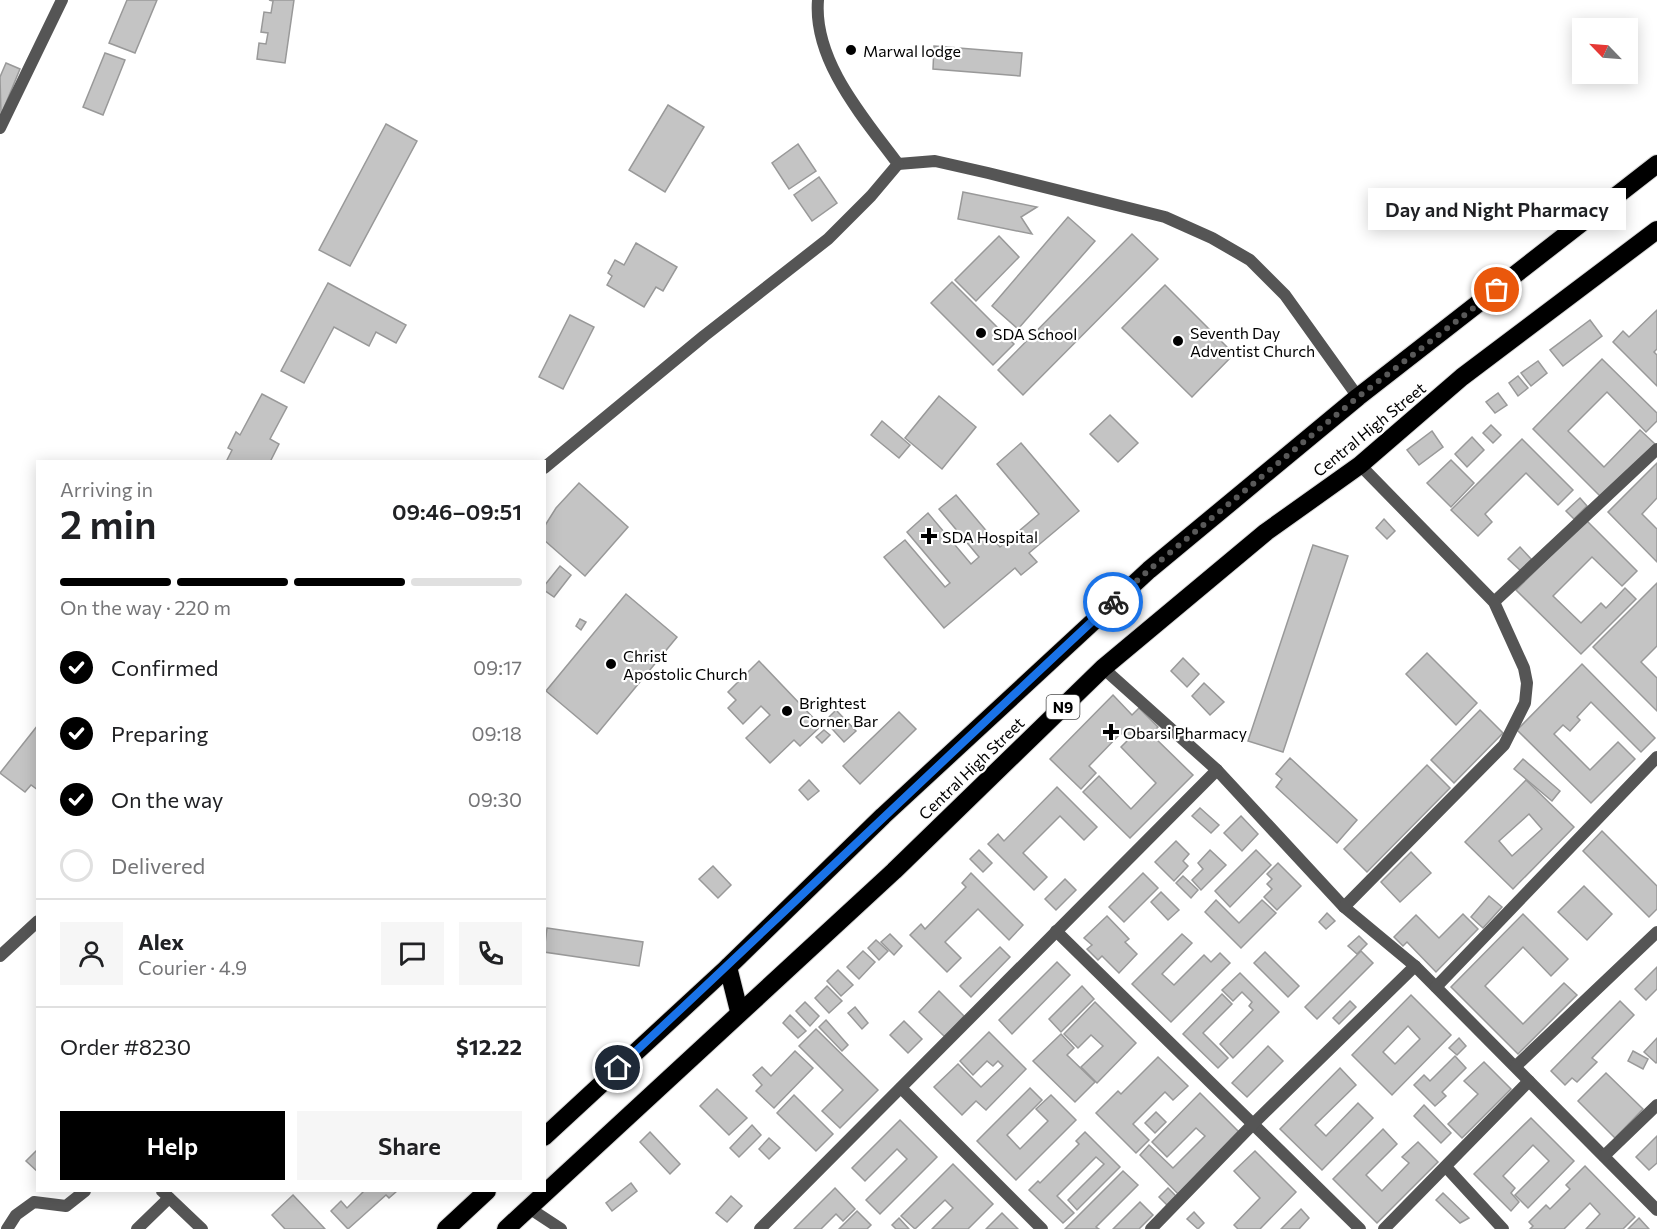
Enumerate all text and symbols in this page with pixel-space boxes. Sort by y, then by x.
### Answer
north arrow [1572,18,1638,84]
map controls [1572,18,1638,84]
place label: Marwal lodge [863,41,961,60]
marker: Marwal lodge [844,43,858,57]
callout: Day and Night Pharmacy [1368,188,1626,230]
text: Day and Night Pharmacy [1385,197,1609,221]
pin [1471,264,1522,315]
icon: bag [1480,273,1513,306]
place label: Seventh Day Adventist Church [1190,323,1315,360]
place label: SDA School [993,324,1077,343]
marker: SDA School [974,326,988,340]
marker: Seventh Day Adventist Church [1171,334,1185,348]
street label: Central High Street [1309,378,1429,480]
text: Arriving in [60,477,153,501]
text: 09:46–09:51 [392,498,522,525]
text: 2 min [60,499,157,547]
marker: SDA Hospital [920,527,938,545]
place label: SDA Hospital [942,527,1038,546]
courier [1083,572,1143,632]
icon: bike [1097,586,1130,619]
text: On the way · 220 m [60,595,231,619]
place label: Christ Apostolic Church [623,646,748,683]
icon: check [60,651,93,684]
text: Confirmed [111,654,218,681]
text: 09:17 [473,655,522,679]
marker: Christ Apostolic Church [604,657,618,671]
place label: Brightest Corner Bar [799,693,879,730]
road number: N9 [1046,695,1080,719]
marker: Brightest Corner Bar [780,704,794,718]
street label: Central High Street [914,713,1028,823]
icon: check [60,717,93,750]
text: Preparing [111,720,208,747]
text: 09:18 [471,721,522,745]
place label: Obarsi Pharmacy [1123,723,1247,742]
marker: Obarsi Pharmacy [1104,725,1118,739]
icon: check [60,783,93,816]
text: On the way [111,786,223,813]
text: 09:30 [468,787,522,811]
text: Delivered [111,852,205,879]
button: person [60,922,123,985]
button: chat [381,922,444,985]
button: phone [459,922,522,985]
text: Alex [138,928,184,955]
text: Courier · 4.9 [138,955,247,979]
text: Order #8230 [60,1033,191,1060]
text: $12.22 [456,1033,522,1060]
pin [592,1042,643,1093]
icon: home [601,1051,634,1084]
button: Help [60,1111,285,1180]
button: Share [297,1111,522,1180]

